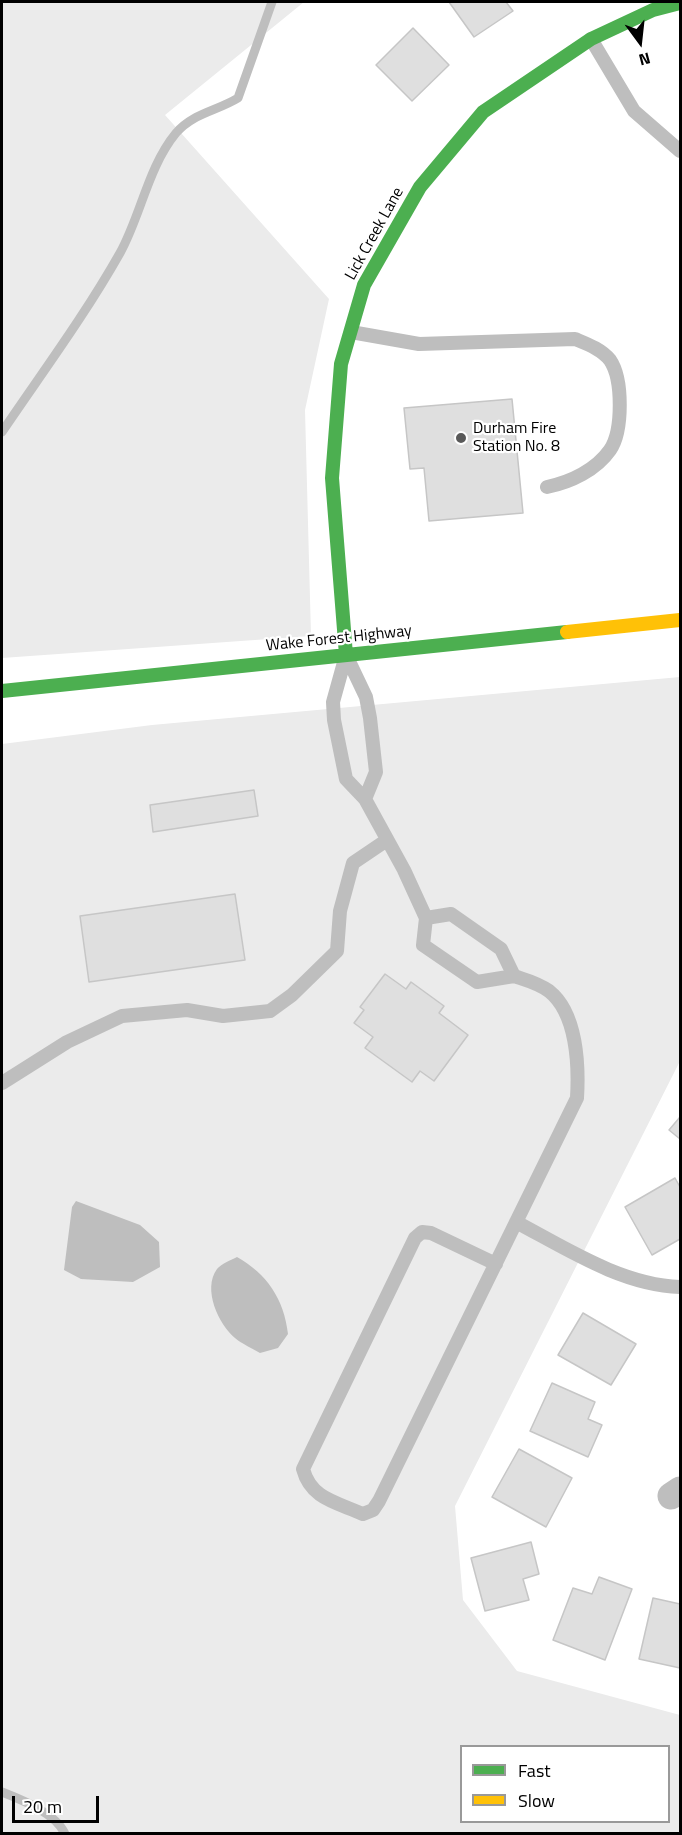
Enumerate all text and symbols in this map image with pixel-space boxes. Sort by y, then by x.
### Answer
north arrow [610,12,670,72]
text: N [636,46,653,72]
street label: Lick Creek Lane [342,184,408,284]
place label: Durham Fire Station No. 8 [473,419,560,457]
marker: Durham Fire Station No. 8 [454,431,468,445]
street label: Wake Forest Highway [265,622,413,656]
legend [460,1745,670,1823]
text: Fast [518,1757,551,1784]
scale bar [15,1784,102,1822]
text: Slow [518,1787,555,1814]
text: 20 m [23,1793,62,1820]

